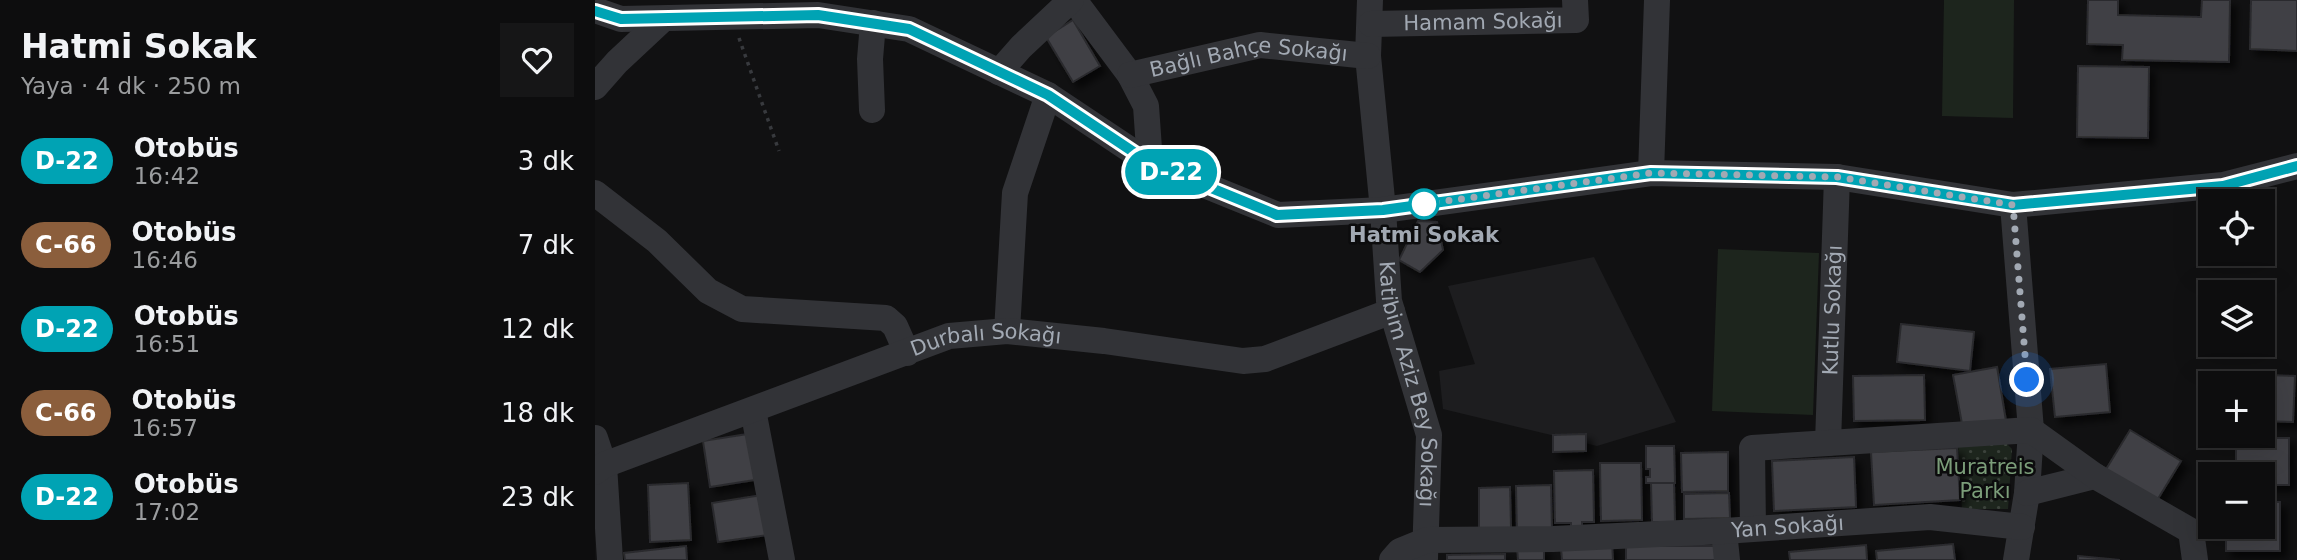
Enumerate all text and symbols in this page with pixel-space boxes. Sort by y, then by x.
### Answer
street label: Hamam Sokağı [1403,8,1563,35]
button: heart [500,23,574,97]
text: Hatmi Sokak [21,27,256,66]
street label: Bağlı Bahçe Sokağı [1147,33,1349,82]
text: Yaya · 4 dk · 250 m [21,73,241,99]
text: Otobüs [134,133,239,163]
text: 3 dk [518,146,574,176]
text: D-22 [35,147,99,175]
line badge: D-22 [1122,149,1220,195]
text: D-22 [1139,158,1203,186]
text: 16:42 [134,163,200,189]
marker: Hatmi Sokak [1409,189,1439,219]
map controls [2198,189,2275,539]
button: locate [2198,189,2275,266]
text: Otobüs [132,217,237,247]
place label: Hatmi Sokak [1349,223,1500,247]
text: 7 dk [518,230,574,260]
text: C-66 [35,231,97,259]
street label: Kutlu Sokağı [1818,245,1847,376]
text: 16:46 [132,247,198,273]
street label: Katibim Aziz Bey Sokağı [1374,260,1441,508]
button: layers [2198,280,2275,357]
text: Otobüs [134,301,239,331]
text: 12 dk [501,314,574,344]
text: D-22 [35,315,99,343]
street label: Durbalı Sokağı [907,319,1062,361]
text: 16:51 [134,331,200,357]
your location [2009,362,2044,397]
button: + [2198,371,2275,448]
text: Otobüs [132,385,237,415]
text: 18 dk [501,398,574,428]
text: C-66 [35,399,97,427]
text: 16:57 [132,415,198,441]
park label: Muratreis Parkı [1935,455,2035,503]
button: − [2198,462,2275,539]
text: Otobüs [134,469,239,499]
text: 23 dk [501,482,574,512]
text: D-22 [35,483,99,511]
text: 17:02 [134,499,200,525]
street label: Yan Sokağı [1729,511,1845,543]

